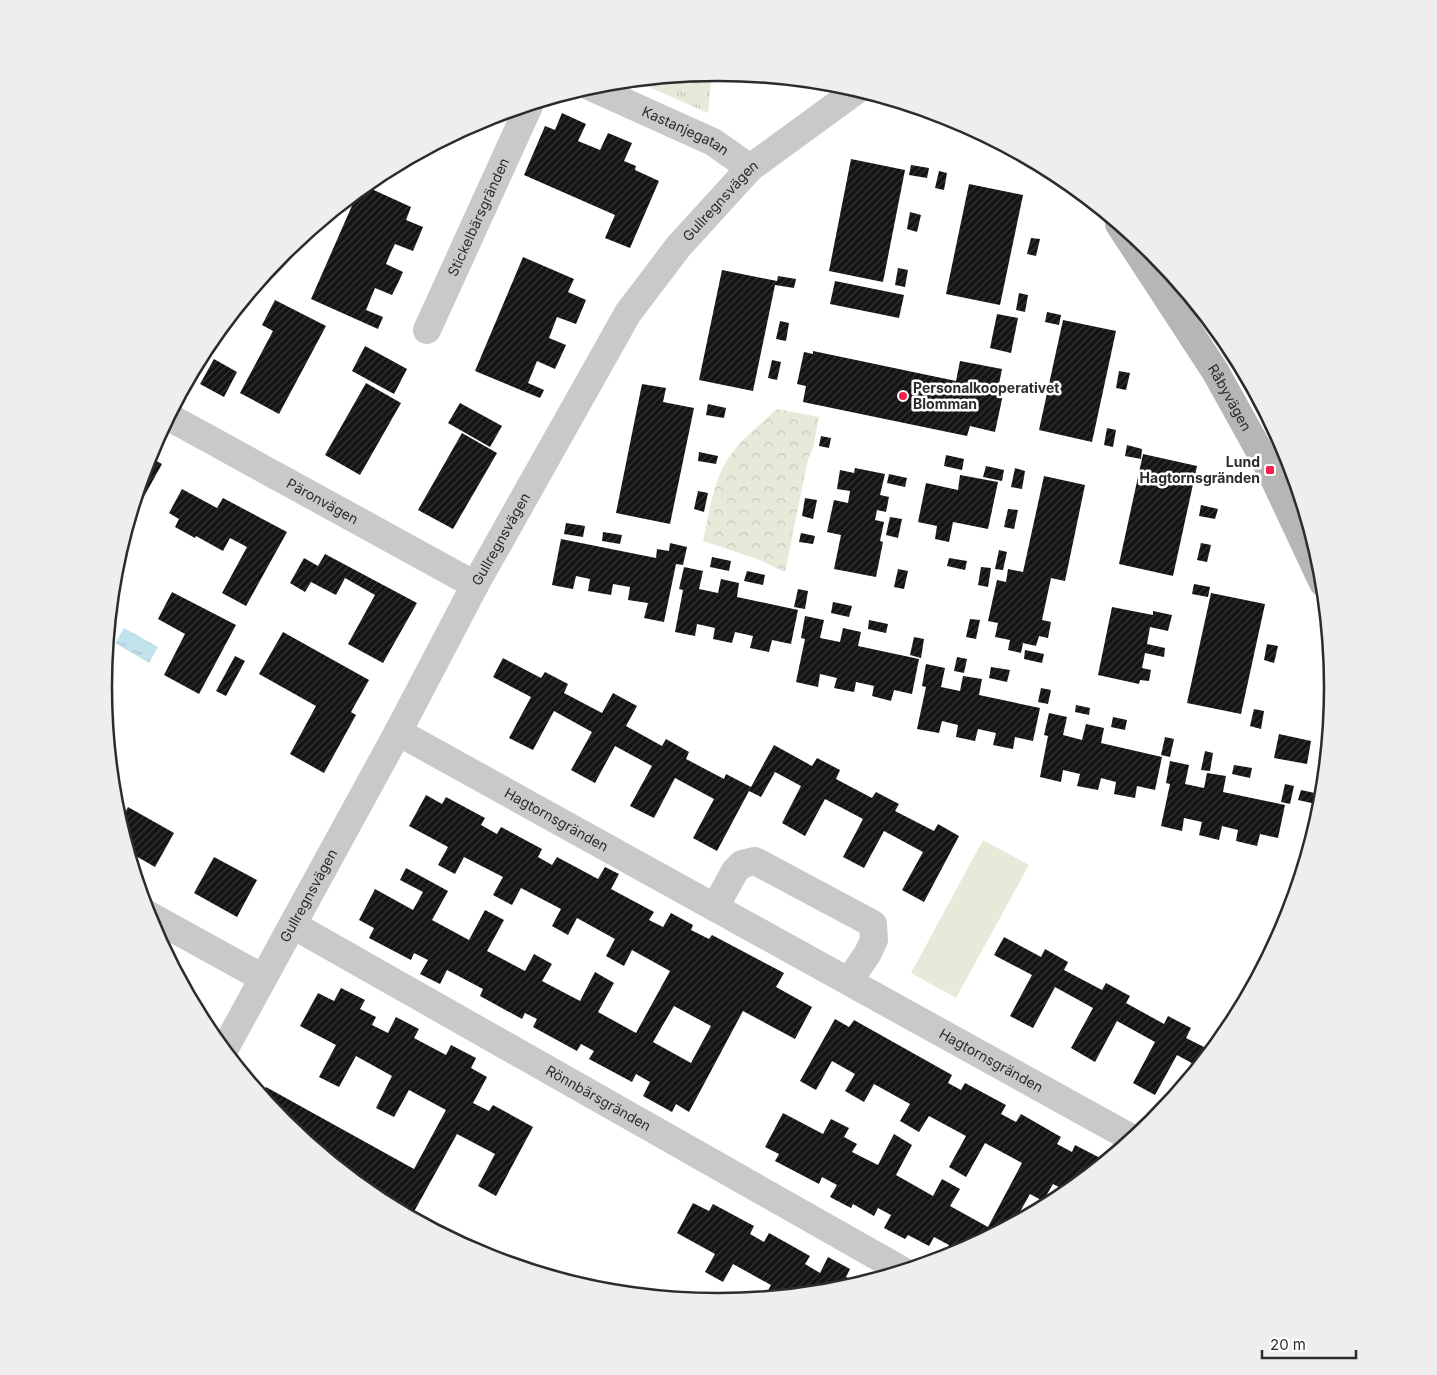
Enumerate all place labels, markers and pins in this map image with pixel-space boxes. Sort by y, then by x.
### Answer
place label: Personalkooperativet Blomman [913,379,1059,412]
marker: Personalkooperativet Blomman [897,390,909,402]
place label: Lund Hagtornsgränden [1140,453,1260,486]
marker: Lund Hagtornsgränden [1264,464,1276,476]

